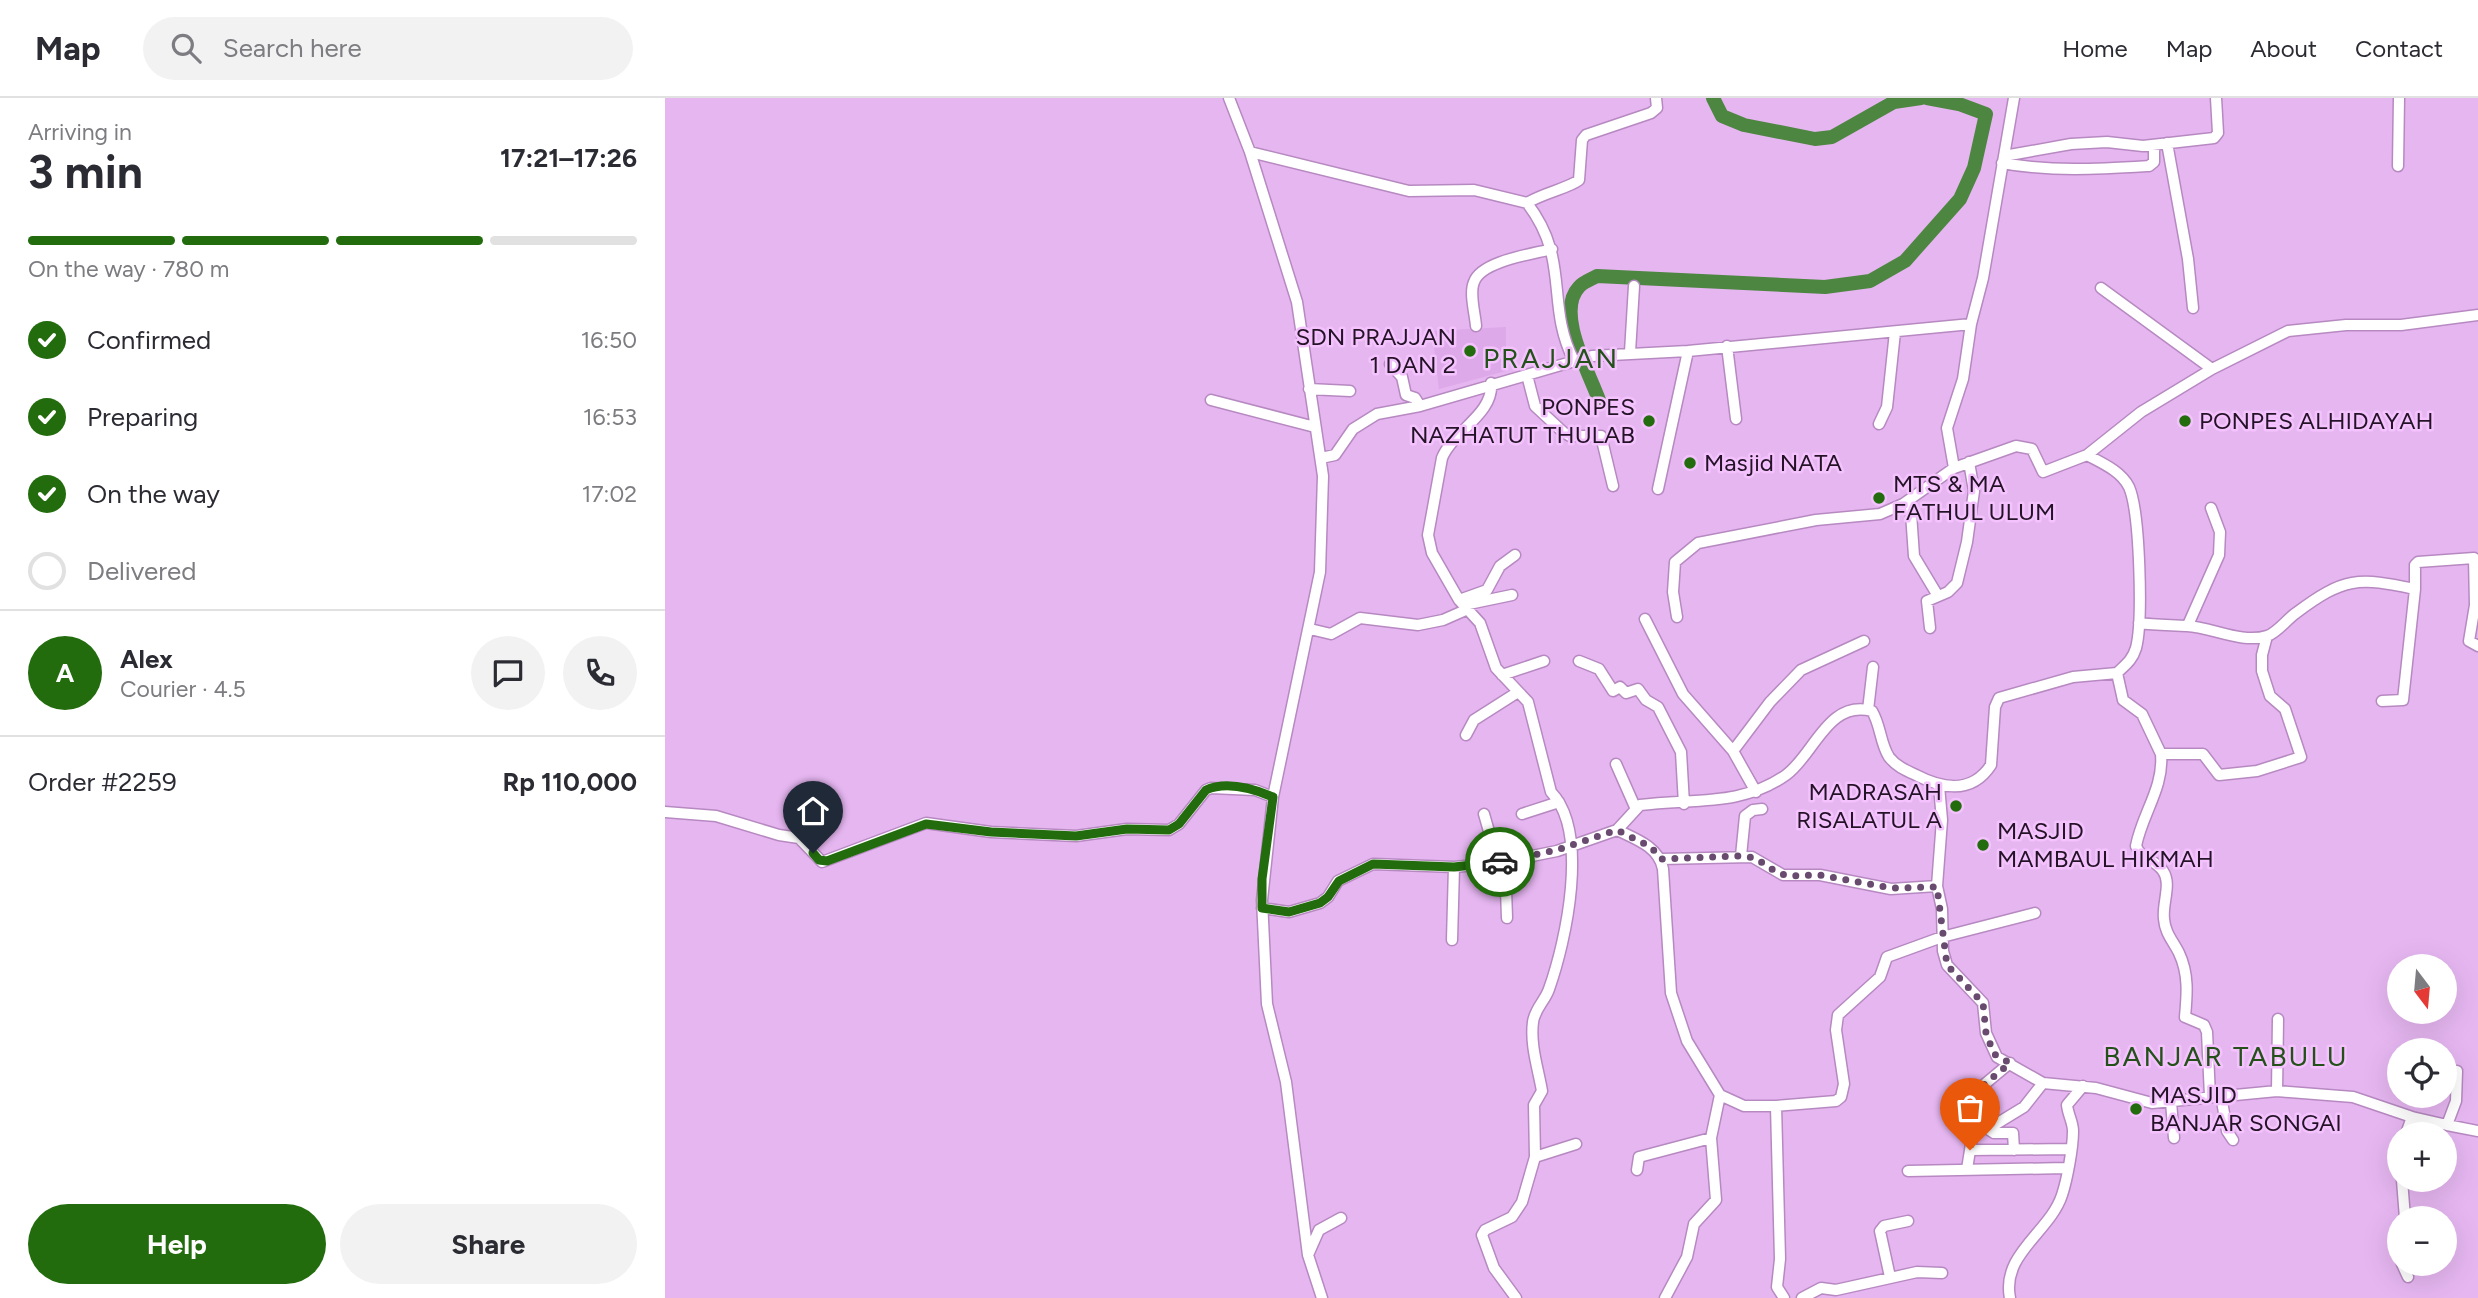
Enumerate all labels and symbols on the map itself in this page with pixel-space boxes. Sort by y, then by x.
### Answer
place label: SDN PRAJJAN 1 DAN 2 [1295,322,1456,379]
district label: PRAJJAN [1483,341,1619,375]
marker: SDN PRAJJAN 1 DAN 2 [1462,343,1478,359]
place label: PONPES NAZHATUT THULAB [1410,392,1635,449]
place label: PONPES ALHIDAYAH [2199,406,2433,435]
marker: PONPES NAZHATUT THULAB [1641,413,1657,429]
marker: PONPES ALHIDAYAH [2177,413,2193,429]
place label: Masjid NATA [1704,448,1843,477]
marker: Masjid NATA [1682,455,1698,471]
place label: MTS & MA FATHUL ULUM [1893,469,2055,526]
marker: MTS & MA FATHUL ULUM [1871,490,1887,506]
place label: MADRASAH RISALATUL A [1796,777,1943,834]
pin [783,781,843,853]
marker: MADRASAH RISALATUL A [1948,798,1964,814]
place label: MASJID MAMBAUL HIKMAH [1997,816,2214,873]
courier [1465,827,1535,897]
marker: MASJID MAMBAUL HIKMAH [1975,837,1991,853]
north arrow [2387,954,2457,1024]
district label: BANJAR TABULU [2103,1039,2349,1073]
pin [1940,1078,2000,1150]
place label: MASJID BANJAR SONGAI [2150,1080,2342,1137]
marker: MASJID BANJAR SONGAI [2128,1101,2144,1117]

